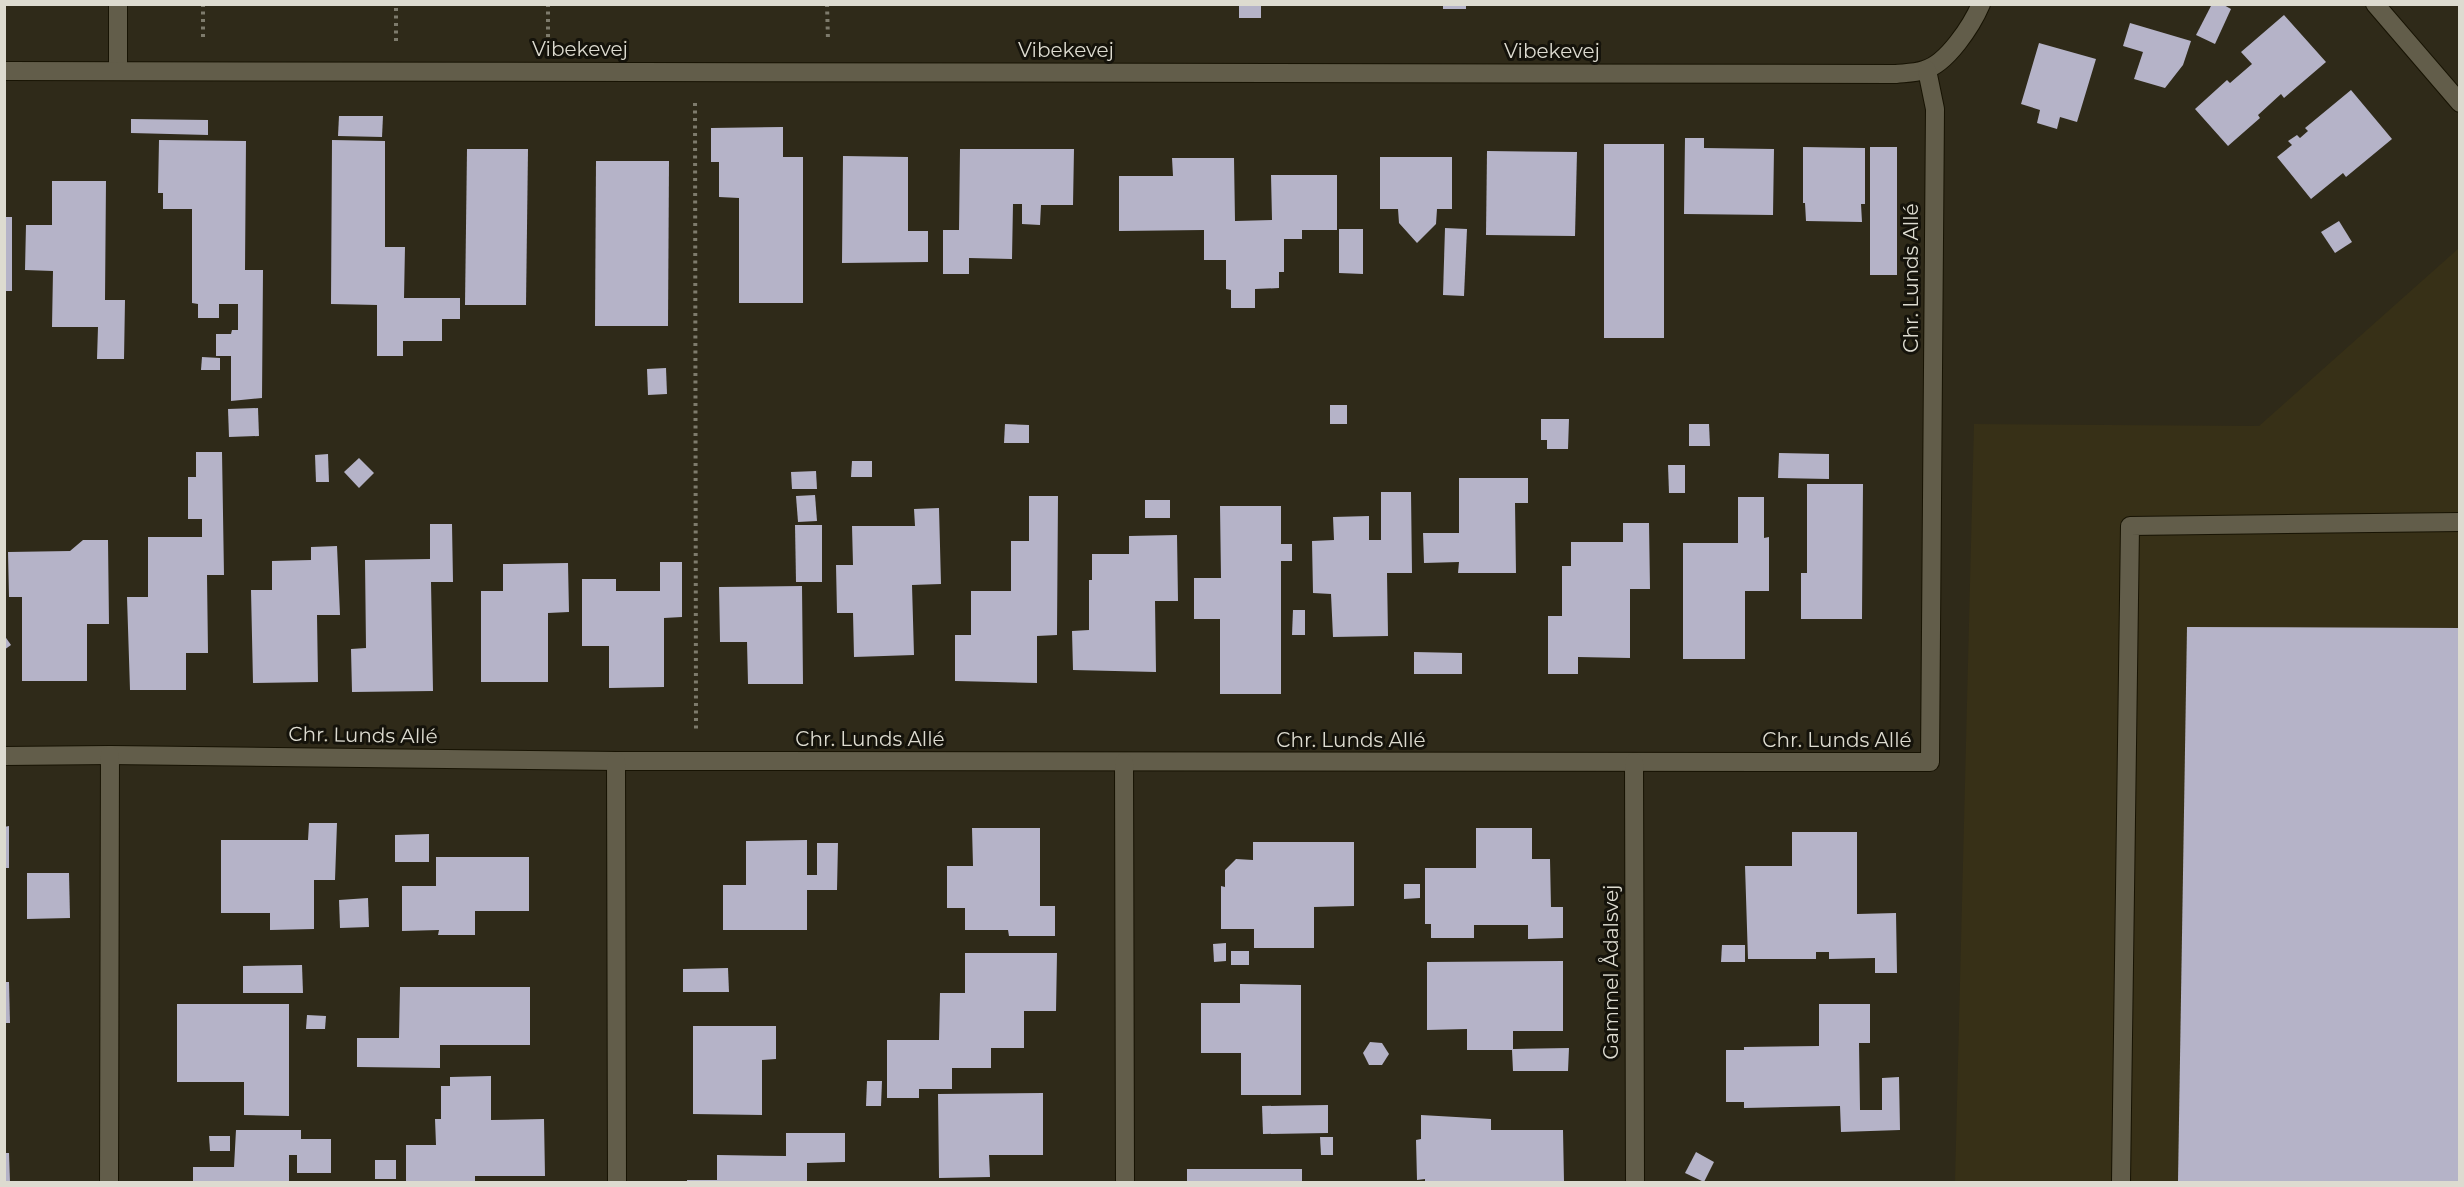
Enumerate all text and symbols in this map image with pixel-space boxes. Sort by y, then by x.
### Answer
street label: Vibekevej [532,37,628,61]
street label: Vibekevej [1018,38,1114,62]
street label: Vibekevej [1504,39,1600,63]
street label: Chr. Lunds Allé [1899,203,1923,353]
street label: Chr. Lunds Allé [288,722,438,748]
street label: Chr. Lunds Allé [795,727,945,751]
street label: Chr. Lunds Allé [1276,728,1426,752]
street label: Chr. Lunds Allé [1762,728,1912,752]
street label: Gammel Ådalsvej [1598,885,1623,1059]

